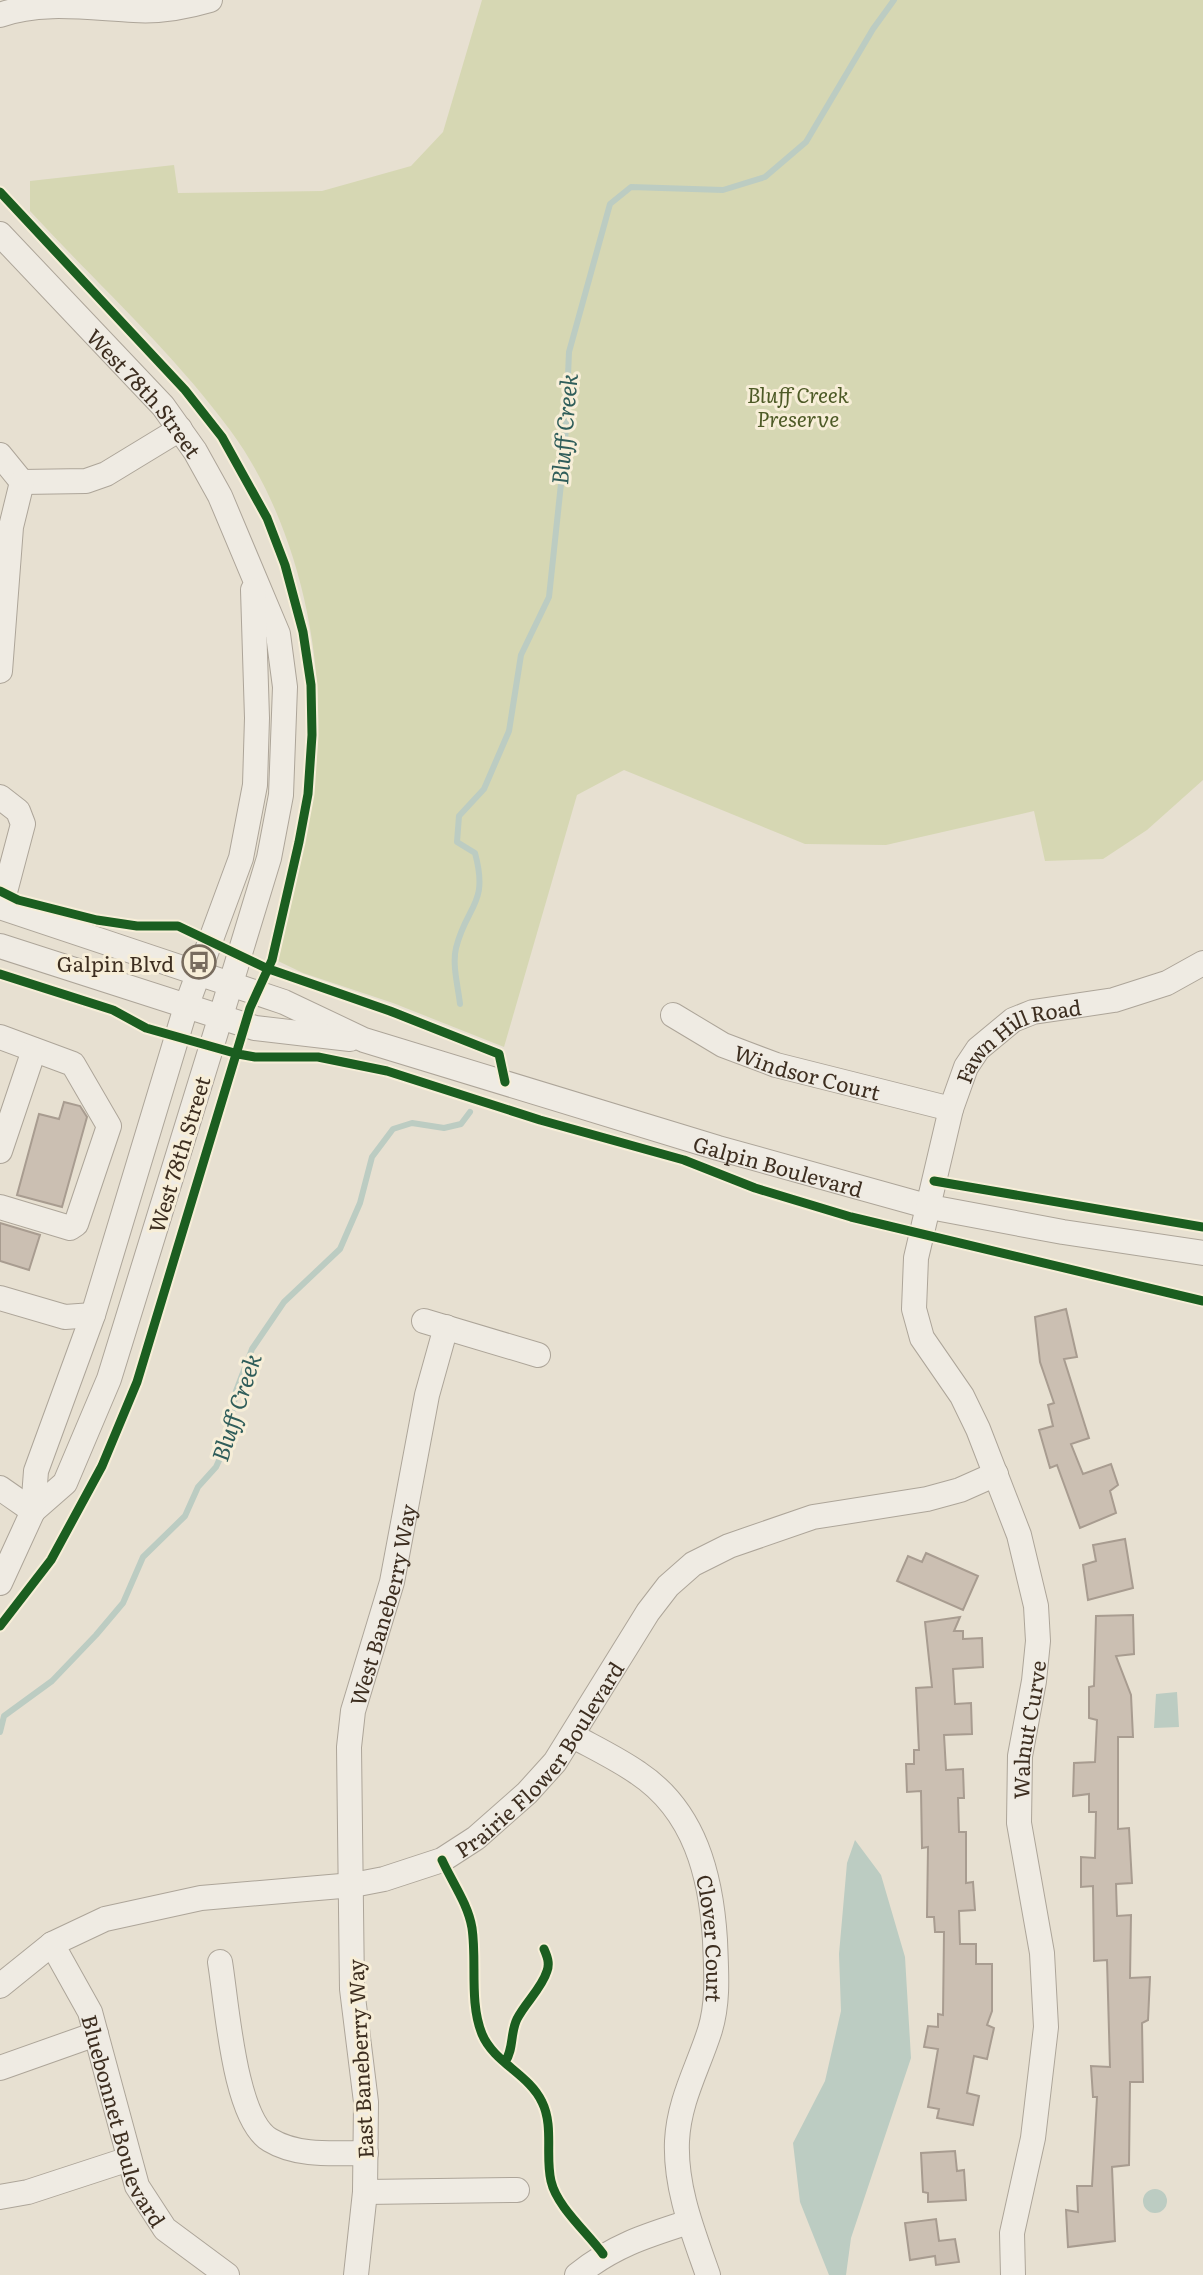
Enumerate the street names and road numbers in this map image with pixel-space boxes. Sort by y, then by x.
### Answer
street label: West 78th Street [81,320,210,464]
street label: Fawn Hill Road [946,990,1083,1087]
street label: Windsor Court [730,1035,884,1106]
street label: West 78th Street [139,1071,217,1236]
street label: Galpin Boulevard [690,1126,867,1203]
street label: West Baneberry Way [340,1500,422,1709]
street label: Prairie Flower Boulevard [448,1655,630,1864]
street label: Walnut Curve [1004,1659,1051,1800]
street label: Clover Court [690,1871,732,2004]
street label: East Baneberry Way [338,1957,380,2160]
street label: Bluebonnet Boulevard [76,2011,175,2232]

